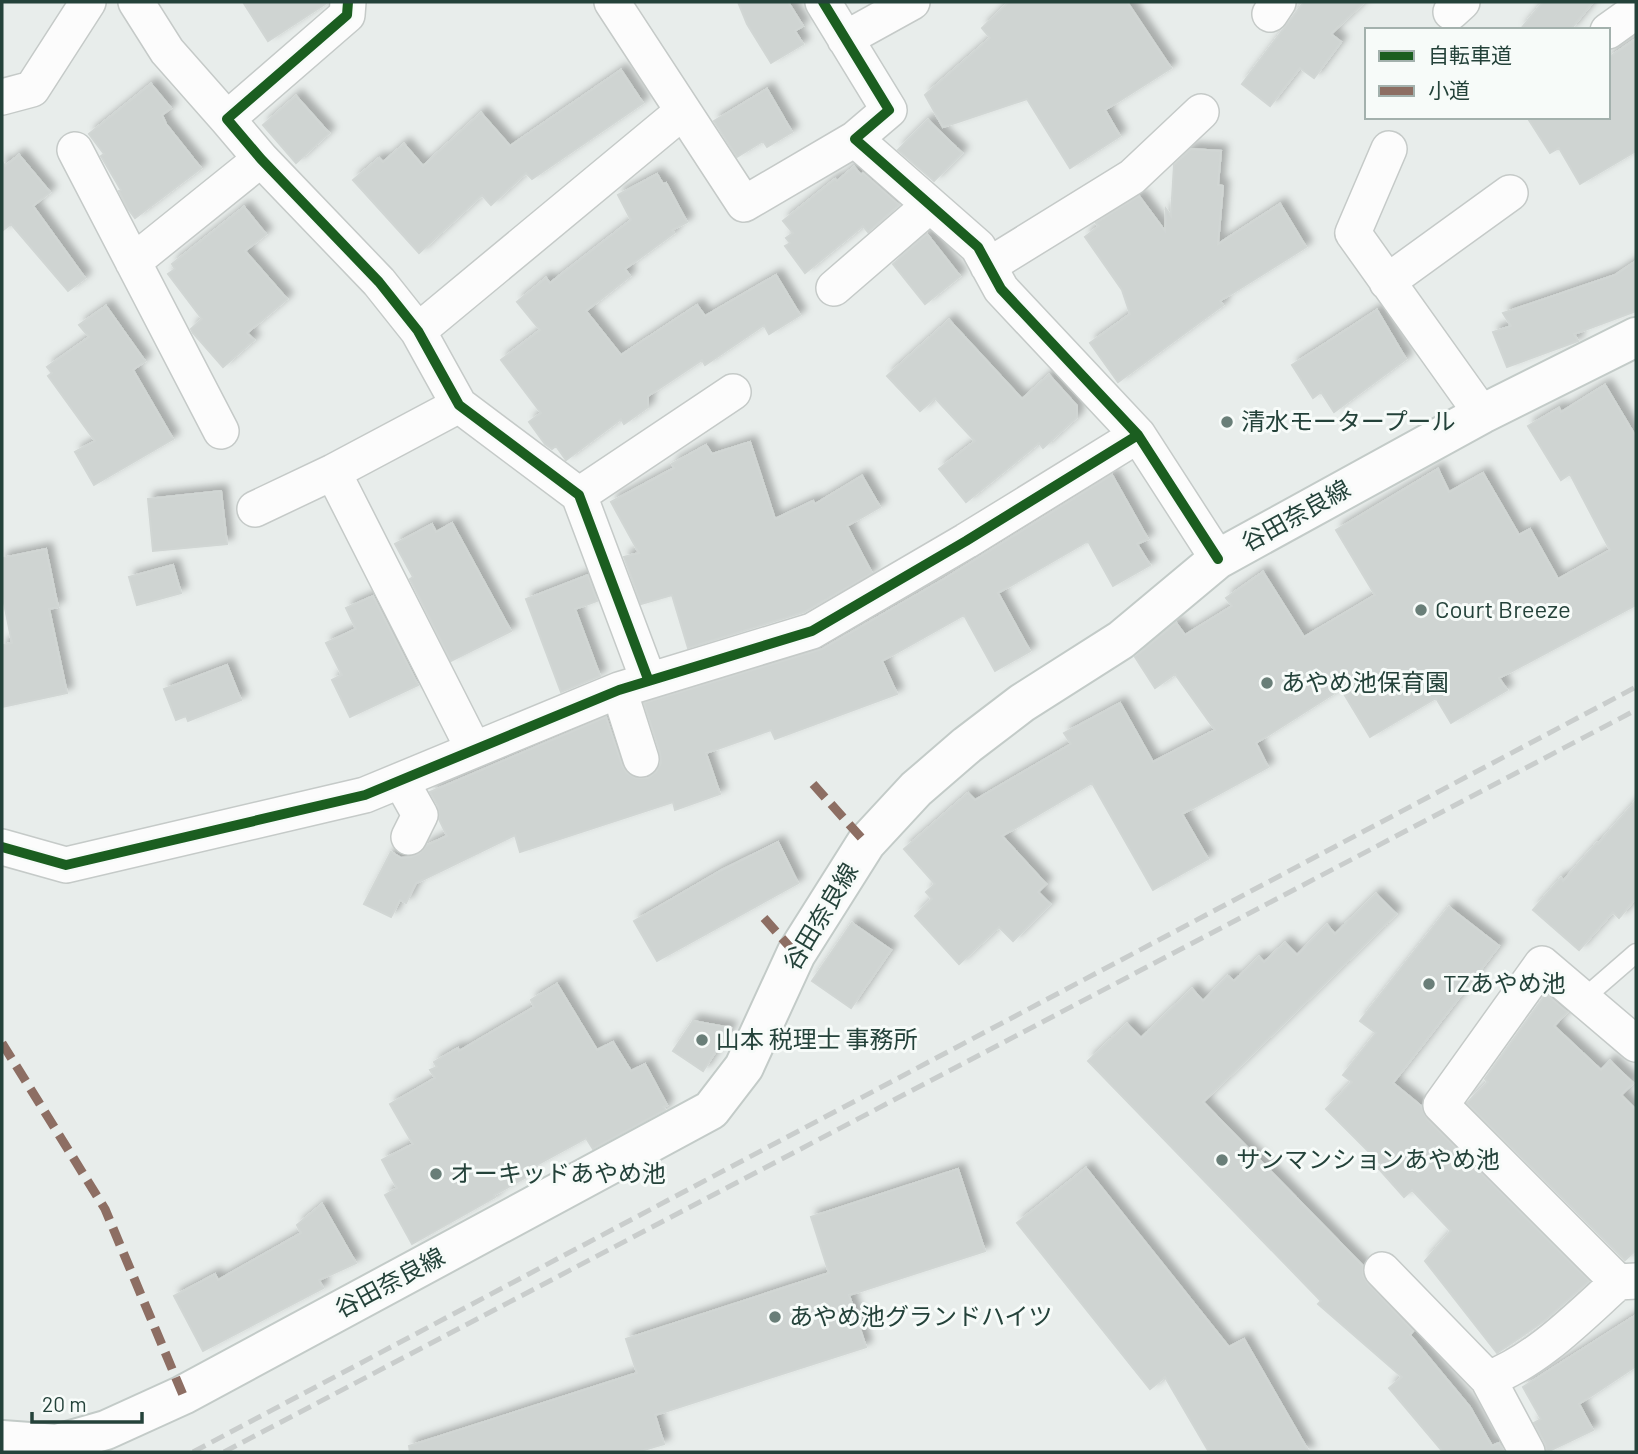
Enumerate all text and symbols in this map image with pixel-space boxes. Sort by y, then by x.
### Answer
legend [1365,28,1610,119]
text: 自転車道 [1428,42,1512,67]
text: 小道 [1428,77,1470,102]
place label: 清水モータープール [1241,406,1456,435]
marker: 清水モータープール [1219,414,1235,430]
street label: 谷田奈良線 [1236,473,1355,556]
place label: Court Breeze [1435,594,1571,623]
marker: Court Breeze [1413,602,1429,618]
place label: あやめ池保育園 [1281,667,1449,696]
marker: あやめ池保育園 [1259,675,1275,691]
street label: 谷田奈良線 [776,857,863,975]
place label: TZあやめ池 [1443,968,1566,997]
marker: TZあやめ池 [1421,976,1437,992]
place label: 山本 税理士 事務所 [716,1024,918,1053]
marker: 山本 税理士 事務所 [694,1032,710,1048]
place label: サンマンションあやめ池 [1236,1144,1500,1173]
marker: サンマンションあやめ池 [1214,1152,1230,1168]
place label: オーキッドあやめ池 [450,1158,666,1187]
marker: オーキッドあやめ池 [428,1166,444,1182]
street label: 谷田奈良線 [330,1241,449,1323]
place label: あやめ池グランドハイツ [789,1301,1053,1330]
marker: あやめ池グランドハイツ [767,1309,783,1325]
scale bar [32,1380,142,1424]
text: 20 m [42,1391,87,1416]

